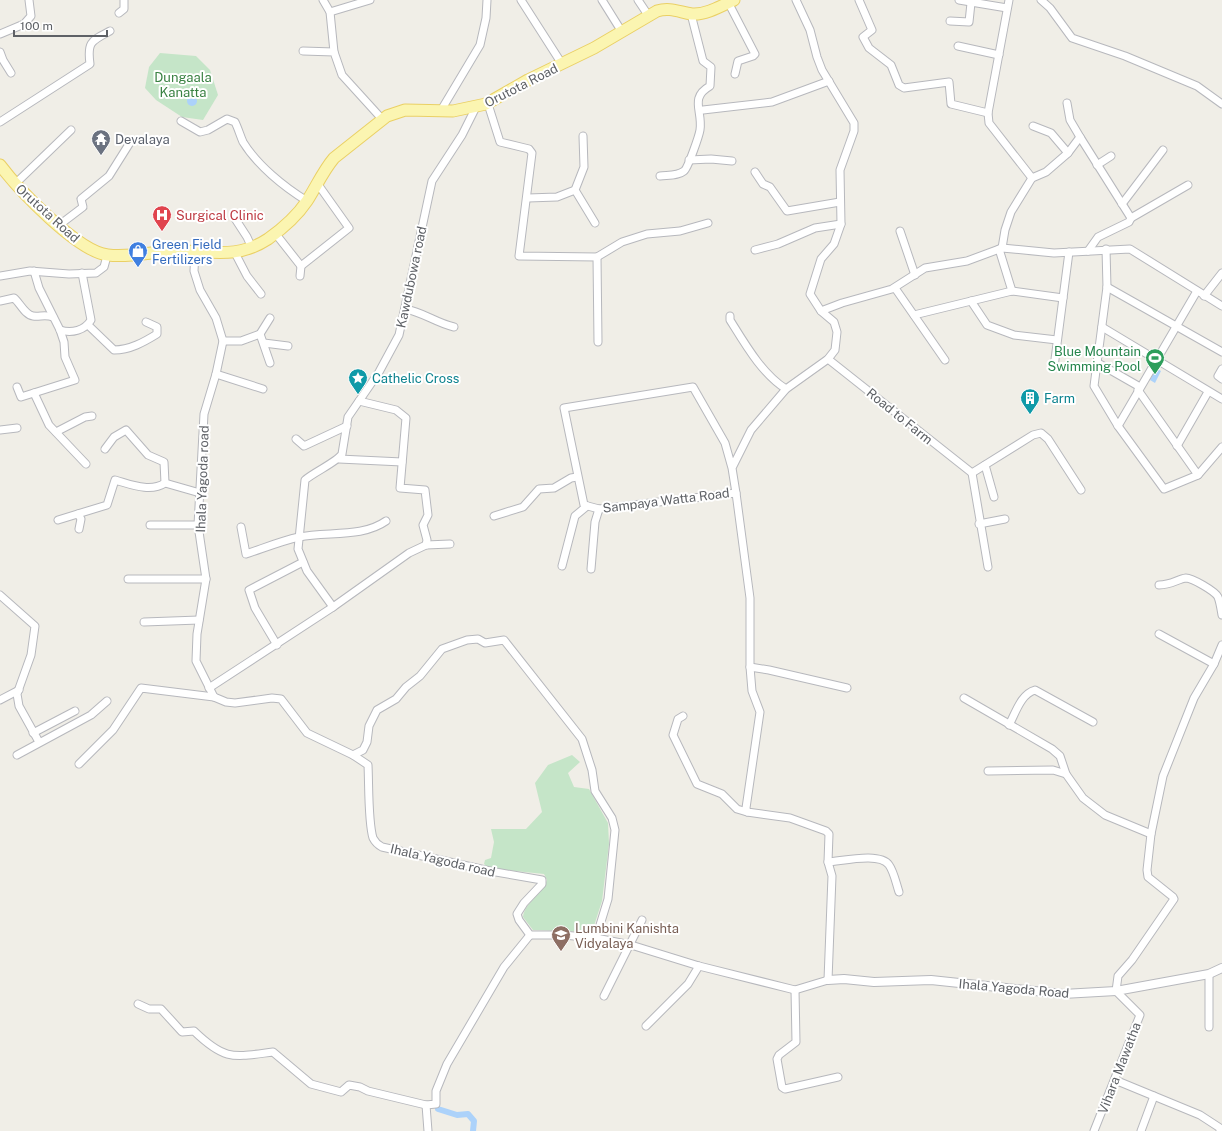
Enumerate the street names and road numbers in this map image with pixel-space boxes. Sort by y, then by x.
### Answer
street label: Orutota Road [482,61,560,110]
street label: Orutota Road [13,181,82,246]
street label: Kawdubowa road [393,225,430,329]
street label: Road to Farm [864,385,936,448]
street label: Ihala Yagoda road [193,425,212,533]
street label: Sampaya Watta Road [602,485,730,516]
street label: Ihala Yagoda road [389,841,497,880]
street label: Ihala Yagoda Road [958,976,1070,1001]
street label: Vihara Mawatha [1095,1020,1144,1116]

